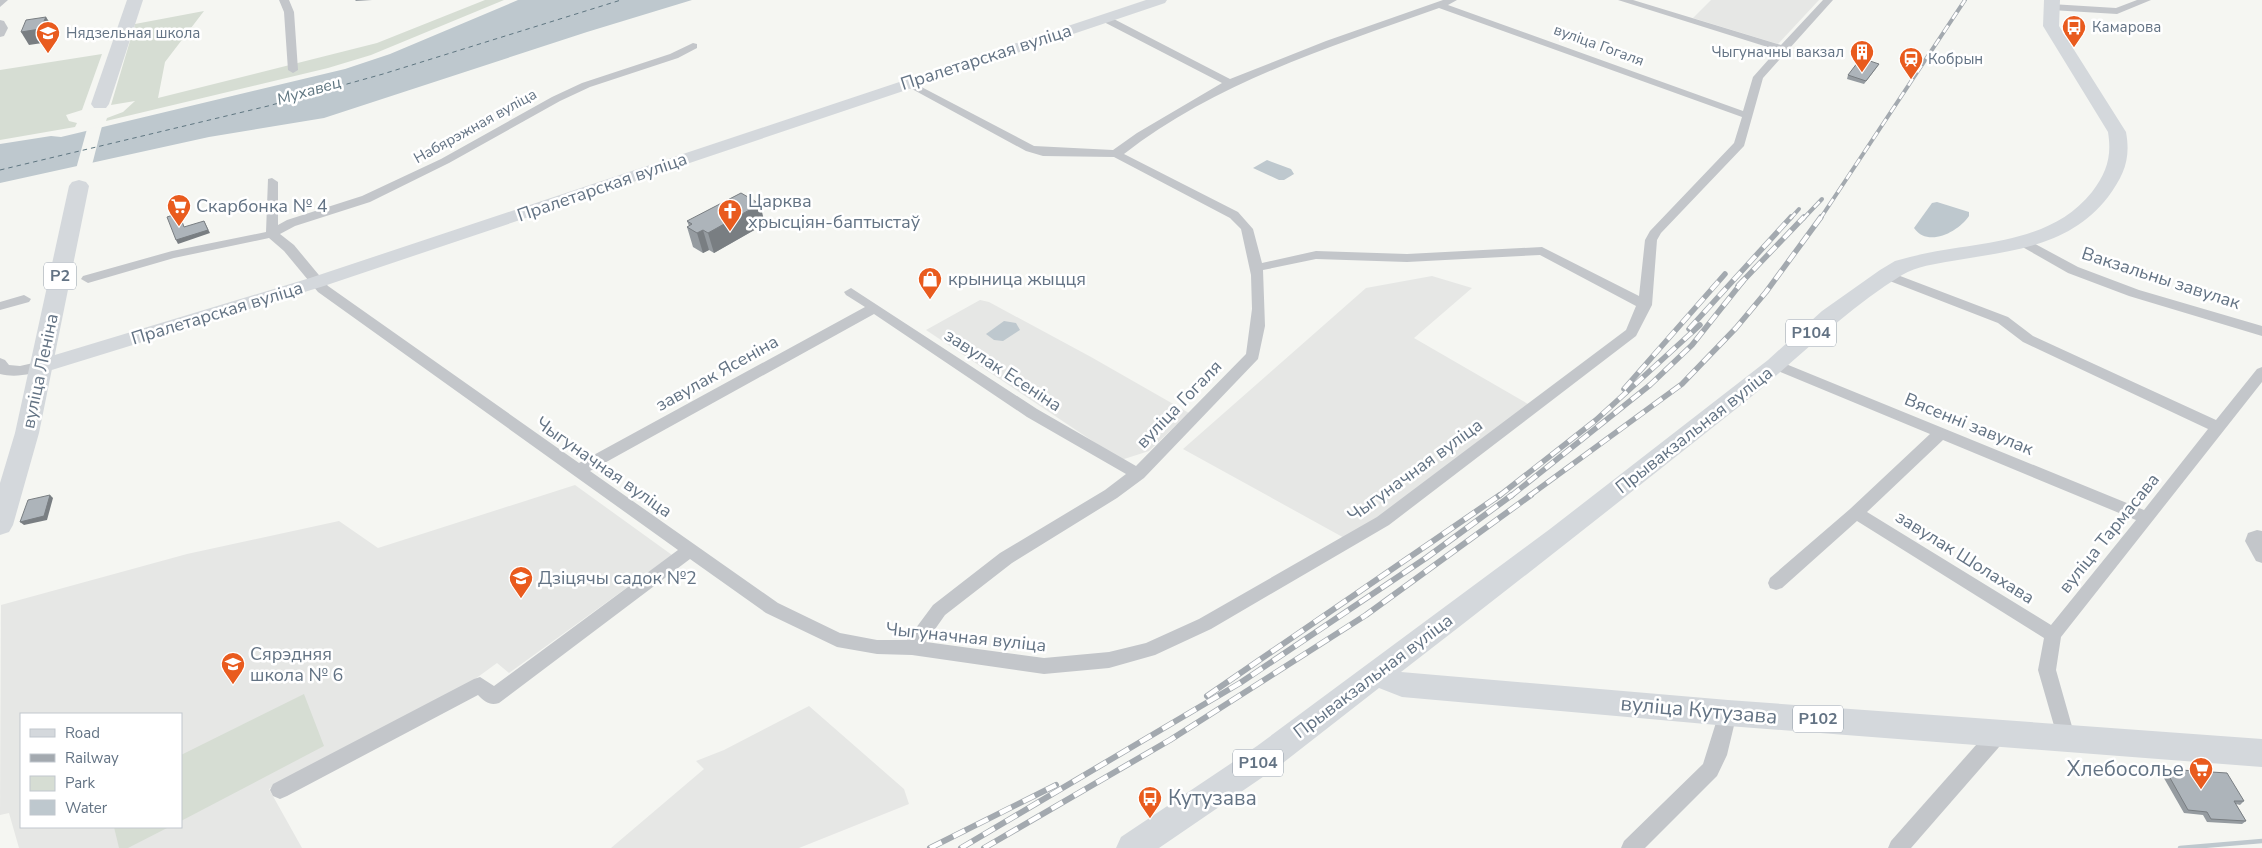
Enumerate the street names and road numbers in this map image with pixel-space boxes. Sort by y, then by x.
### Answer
street label: Пралетарская вуліца [897,18,1075,96]
street label: вуліца Гогаля [1551,19,1647,71]
street label: Набярэжная вуліца [410,84,540,168]
street label: Пралетарская вуліца [514,147,690,227]
street label: Вакзальны завулак [2079,241,2244,315]
road number: Р2 [44,262,76,290]
street label: Пралетарская вуліца [128,275,306,351]
street label: вуліца Леніна [16,311,64,431]
road number: Р104 [1786,319,1836,346]
street label: завулак Есеніна [940,323,1066,417]
street label: завулак Ясеніна [651,329,783,417]
street label: вуліца Гогаля [1131,355,1227,453]
street label: Прывакзальная вуліца [1610,361,1778,499]
street label: Вясенні завулак [1901,387,2038,461]
street label: Чыгуначная вуліца [531,411,677,523]
street label: Чыгуначная вуліца [1343,413,1487,527]
street label: вуліца Тармасава [2053,468,2165,598]
street label: завулак Шолахава [1891,505,2039,609]
street label: Прывакзальная вуліца [1288,608,1458,744]
street label: Чыгуначная вуліца [885,617,1047,657]
street label: вуліца Кутузава [1619,689,1779,731]
road number: Р102 [1793,706,1843,732]
road number: Р104 [1233,750,1283,776]

